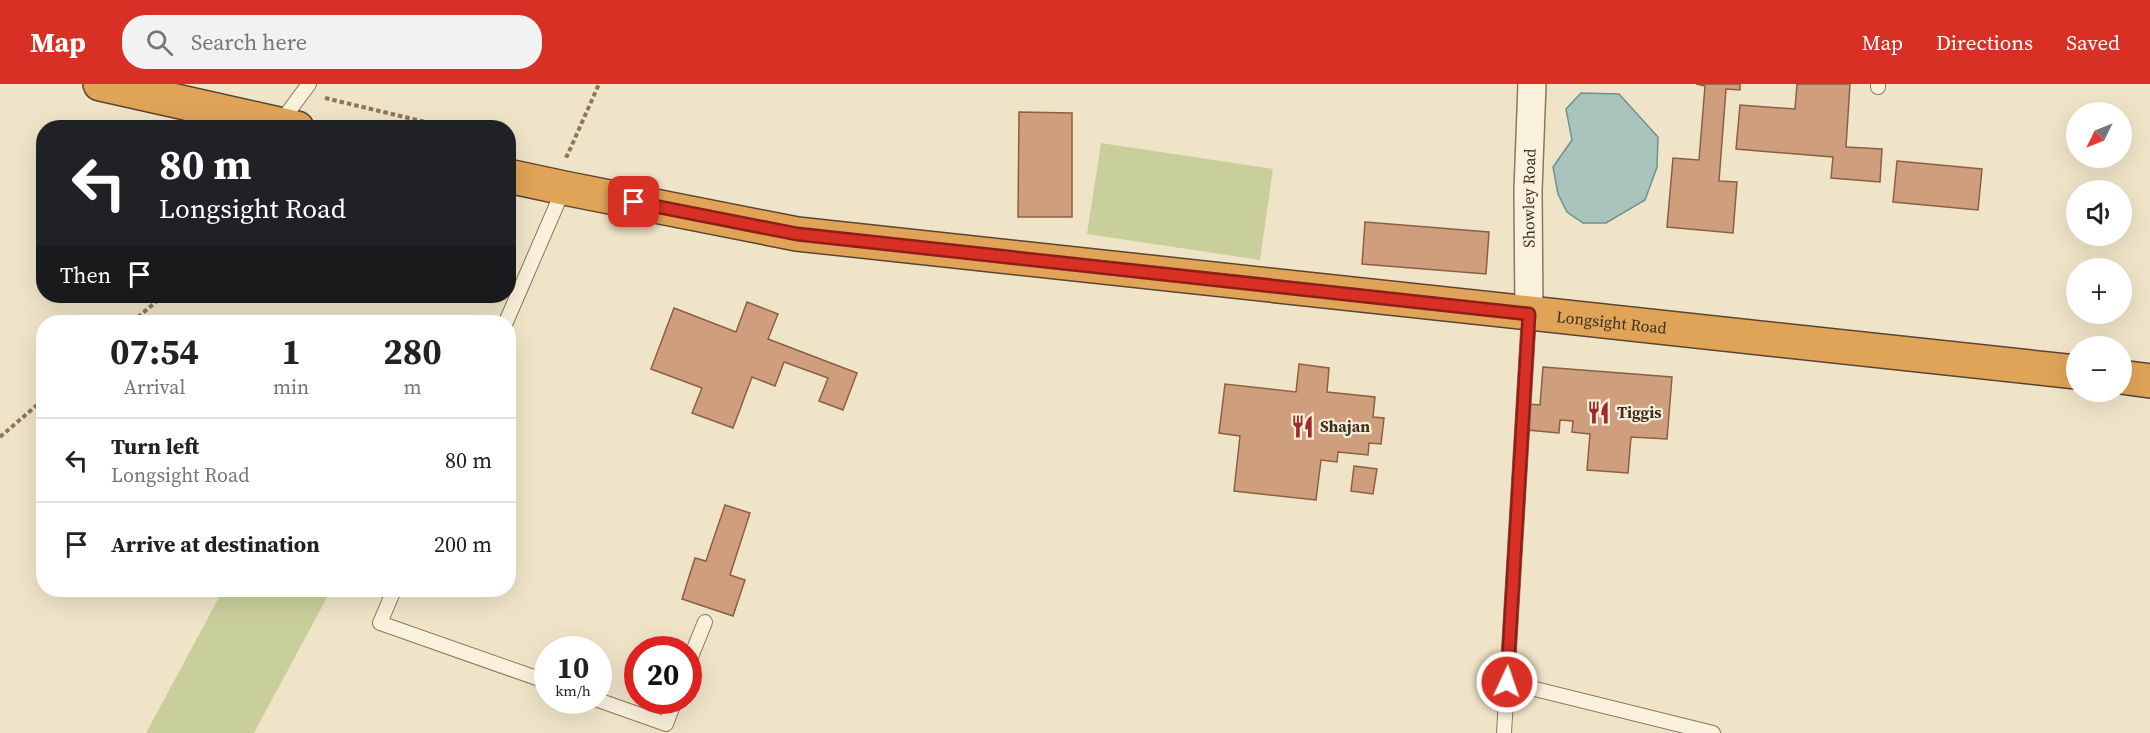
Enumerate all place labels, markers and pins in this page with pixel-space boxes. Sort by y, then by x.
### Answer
pin [608,176,659,227]
restaurant icon: Tiggis [1586,399,1612,425]
place label: Tiggis [1617,401,1662,423]
restaurant icon: Shajan [1289,413,1315,439]
place label: Shajan [1320,415,1370,437]

